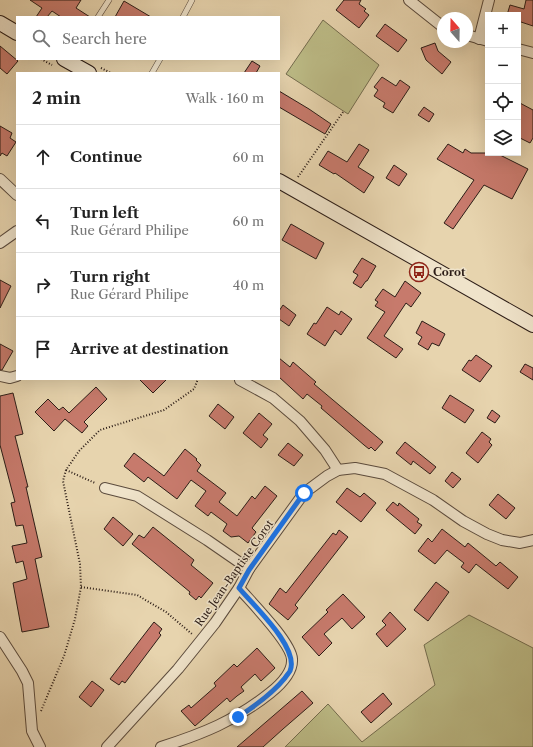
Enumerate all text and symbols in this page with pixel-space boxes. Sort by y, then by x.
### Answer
north arrow [437,12,473,48]
map controls [485,12,521,156]
button: + [485,12,521,48]
search box [16,16,280,60]
icon: search [30,27,52,49]
text: Search here [62,29,147,48]
button: − [485,48,521,84]
button: locate [485,84,521,120]
text: 2 min [32,88,81,108]
text: Walk · 160 m [185,90,264,106]
button: layers [485,120,521,156]
icon: ahead [32,146,54,168]
text: Continue [70,147,142,166]
text: 60 m [233,149,264,165]
text: Turn left [70,203,139,222]
icon: left [32,210,54,232]
text: 60 m [233,213,264,229]
text: Rue Gérard Philipe [70,222,189,238]
bus stop icon: Corot [408,261,430,283]
place label: Corot [433,265,466,279]
text: Turn right [70,267,150,286]
icon: right [32,274,54,296]
text: 40 m [233,277,264,293]
text: Rue Gérard Philipe [70,286,189,302]
icon: arrive [32,338,54,360]
text: Arrive at destination [70,339,229,358]
route start [295,484,313,502]
street label: Rue Jean-Baptiste Corot [192,517,276,629]
route end [229,708,247,726]

